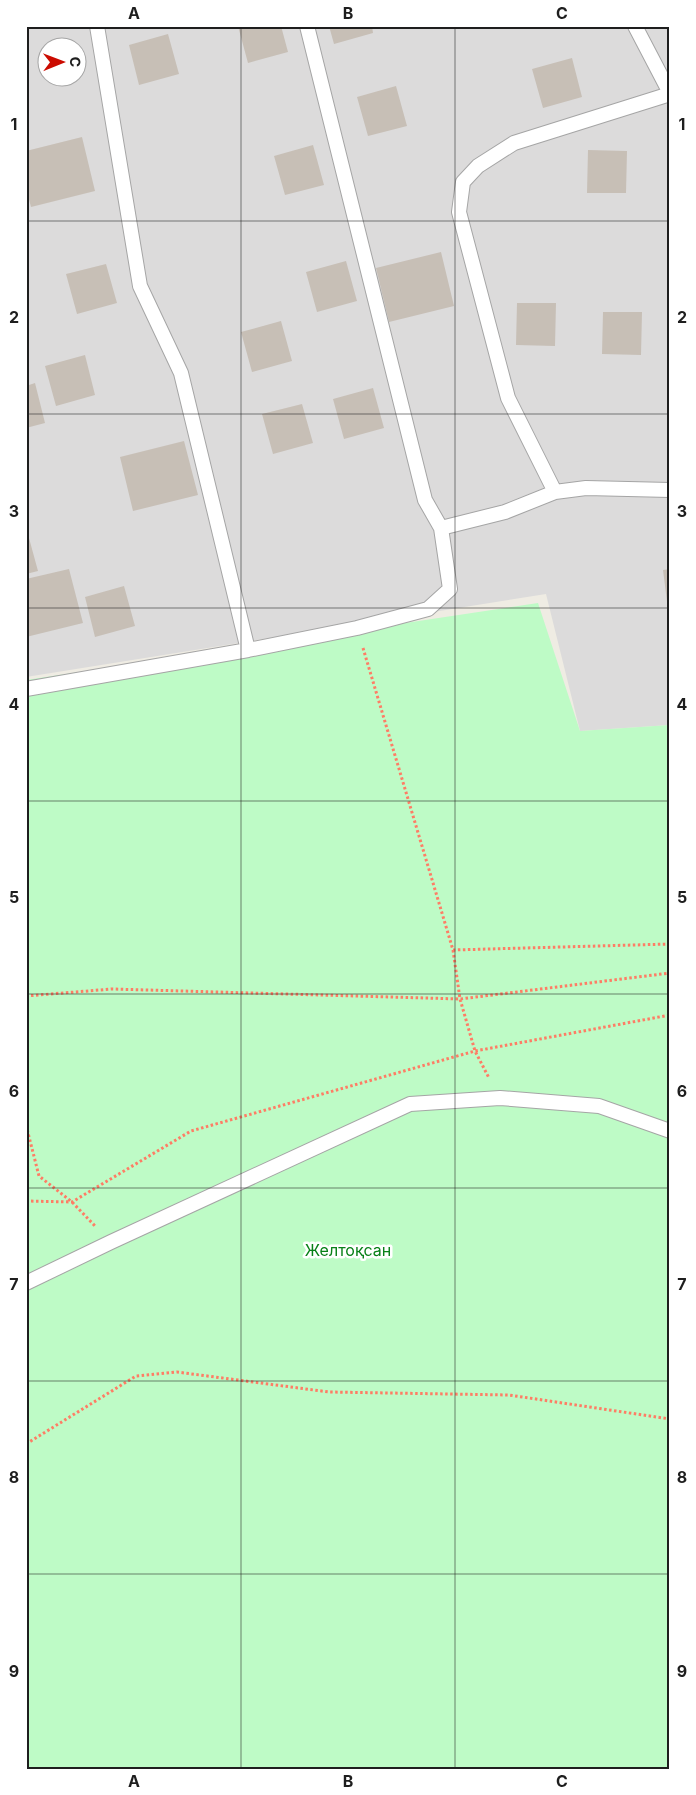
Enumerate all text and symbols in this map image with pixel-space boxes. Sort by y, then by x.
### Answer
text: A [128,3,140,23]
text: B [343,3,353,23]
text: C [556,3,568,23]
north arrow [38,38,88,88]
text: С [67,56,84,67]
text: 1 [11,114,17,134]
text: 1 [679,114,685,134]
text: 2 [9,307,19,327]
text: 2 [677,307,687,327]
text: 3 [9,501,19,521]
text: 3 [677,501,687,521]
text: 4 [9,694,20,714]
text: 4 [677,694,688,714]
text: 5 [9,887,19,907]
text: 5 [677,887,687,907]
text: 6 [9,1081,19,1101]
text: 6 [677,1081,687,1101]
park label: Желтоқсан [305,1240,391,1260]
text: 7 [9,1274,19,1294]
text: 7 [677,1274,687,1294]
text: 8 [9,1467,19,1487]
text: 8 [677,1467,687,1487]
text: 9 [9,1661,19,1681]
text: 9 [677,1661,687,1681]
text: A [128,1771,140,1791]
text: B [343,1771,353,1791]
text: C [556,1771,568,1791]

